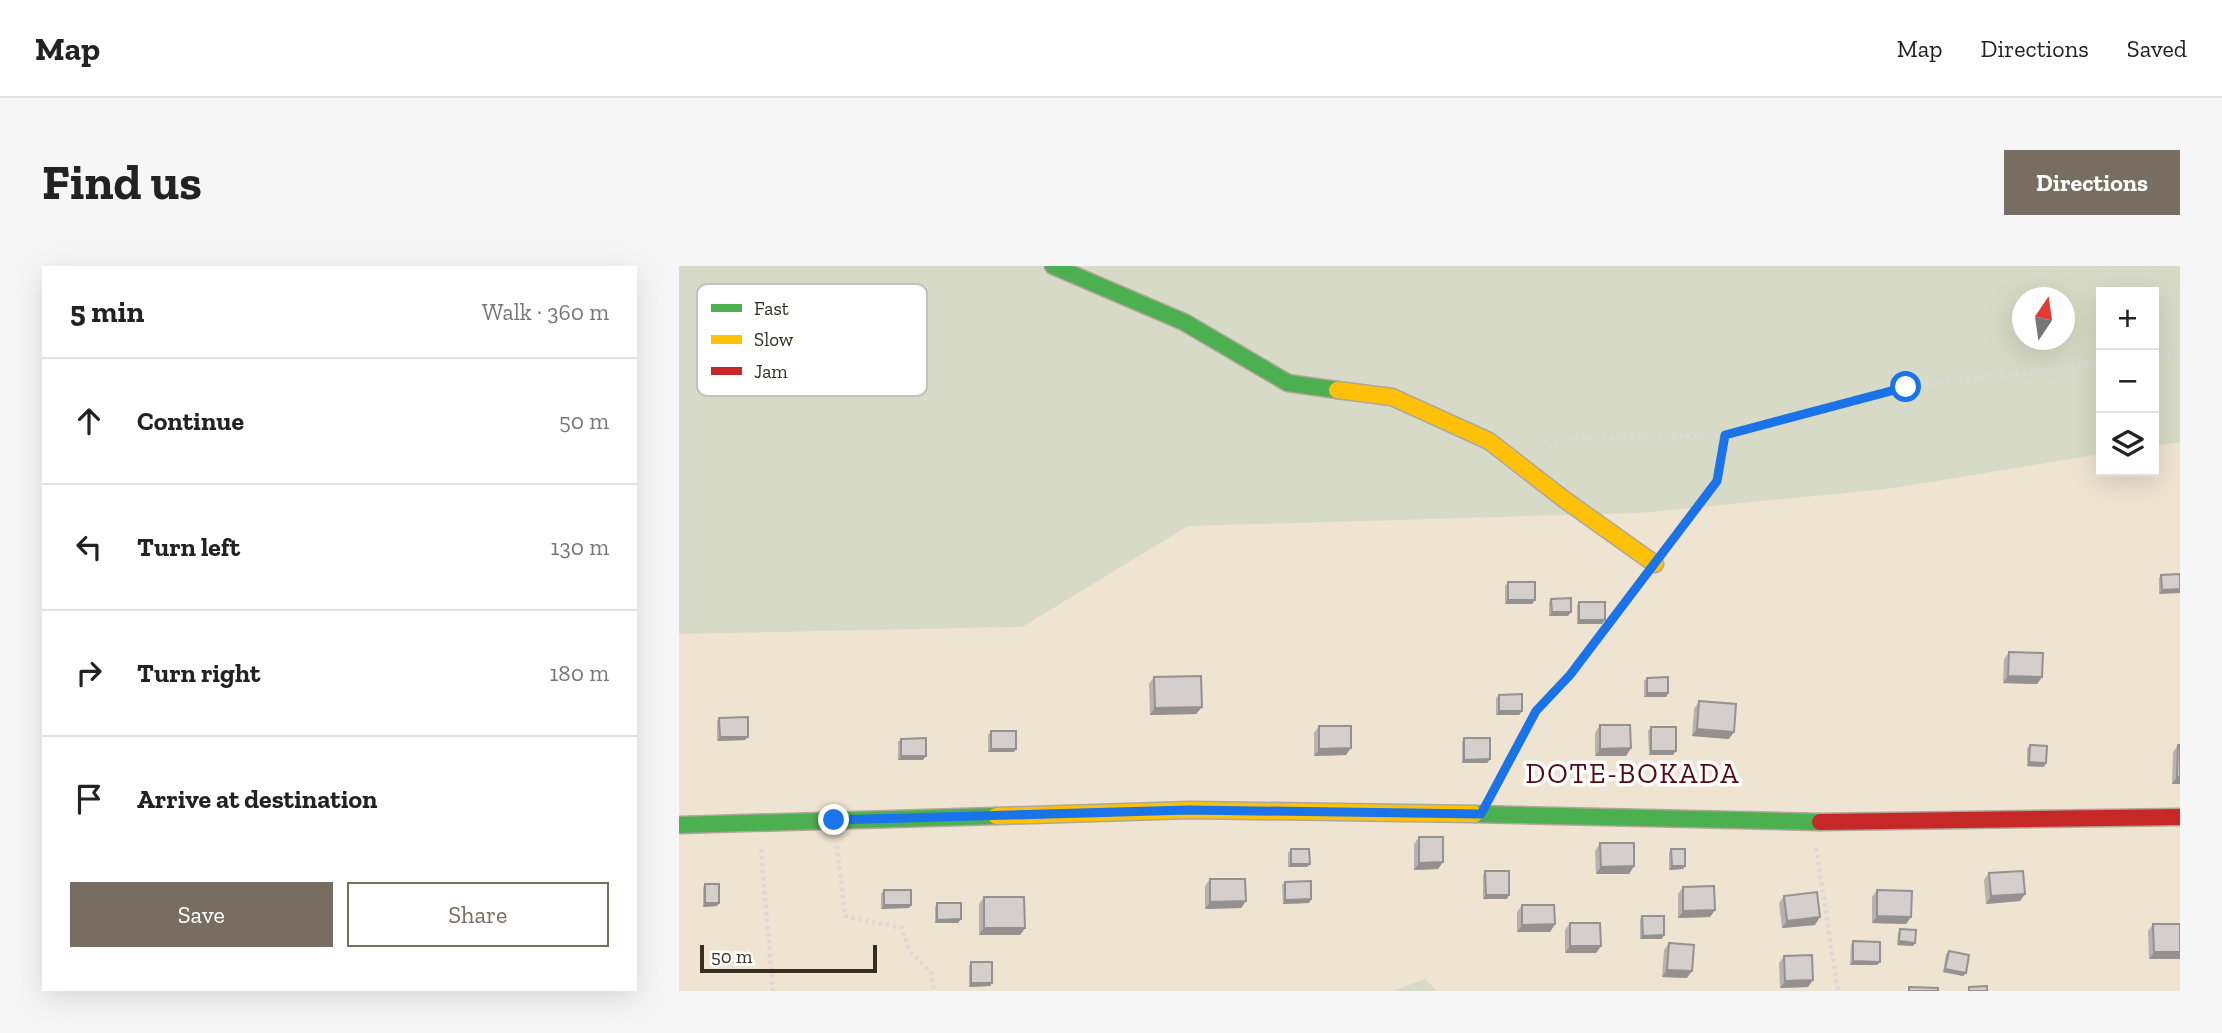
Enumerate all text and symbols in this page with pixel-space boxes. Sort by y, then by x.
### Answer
text: Map [35,29,100,68]
text: Map [1897,34,1943,63]
text: Directions [1981,34,2089,63]
text: Saved [2127,34,2187,63]
button: Directions [2004,150,2180,215]
text: Find us [42,153,202,212]
legend [697,284,927,396]
north arrow [2012,287,2075,350]
map controls [2096,287,2159,476]
button: + [2096,287,2159,350]
text: 5 min [70,294,144,330]
text: Fast [754,297,789,320]
text: Walk · 360 m [482,298,609,326]
text: Slow [754,328,794,351]
button: − [2096,350,2159,413]
text: Jam [754,360,788,383]
route start [1890,371,1921,402]
icon: ahead [70,402,108,440]
text: Continue [137,405,244,437]
text: 50 m [559,407,609,435]
button: layers [2096,413,2159,476]
icon: left [70,528,108,566]
text: Turn left [137,531,240,563]
text: 130 m [551,533,609,561]
icon: right [70,654,108,692]
text: Turn right [137,657,260,689]
text: 180 m [549,659,609,687]
district label: DOTE-BOKADA [1526,757,1740,790]
icon: arrive [70,780,108,818]
text: Arrive at destination [137,783,377,815]
route end [818,804,849,835]
button: Save [70,882,333,947]
button: Share [347,882,609,947]
scale bar [700,942,877,974]
text: 50 m [711,945,752,968]

